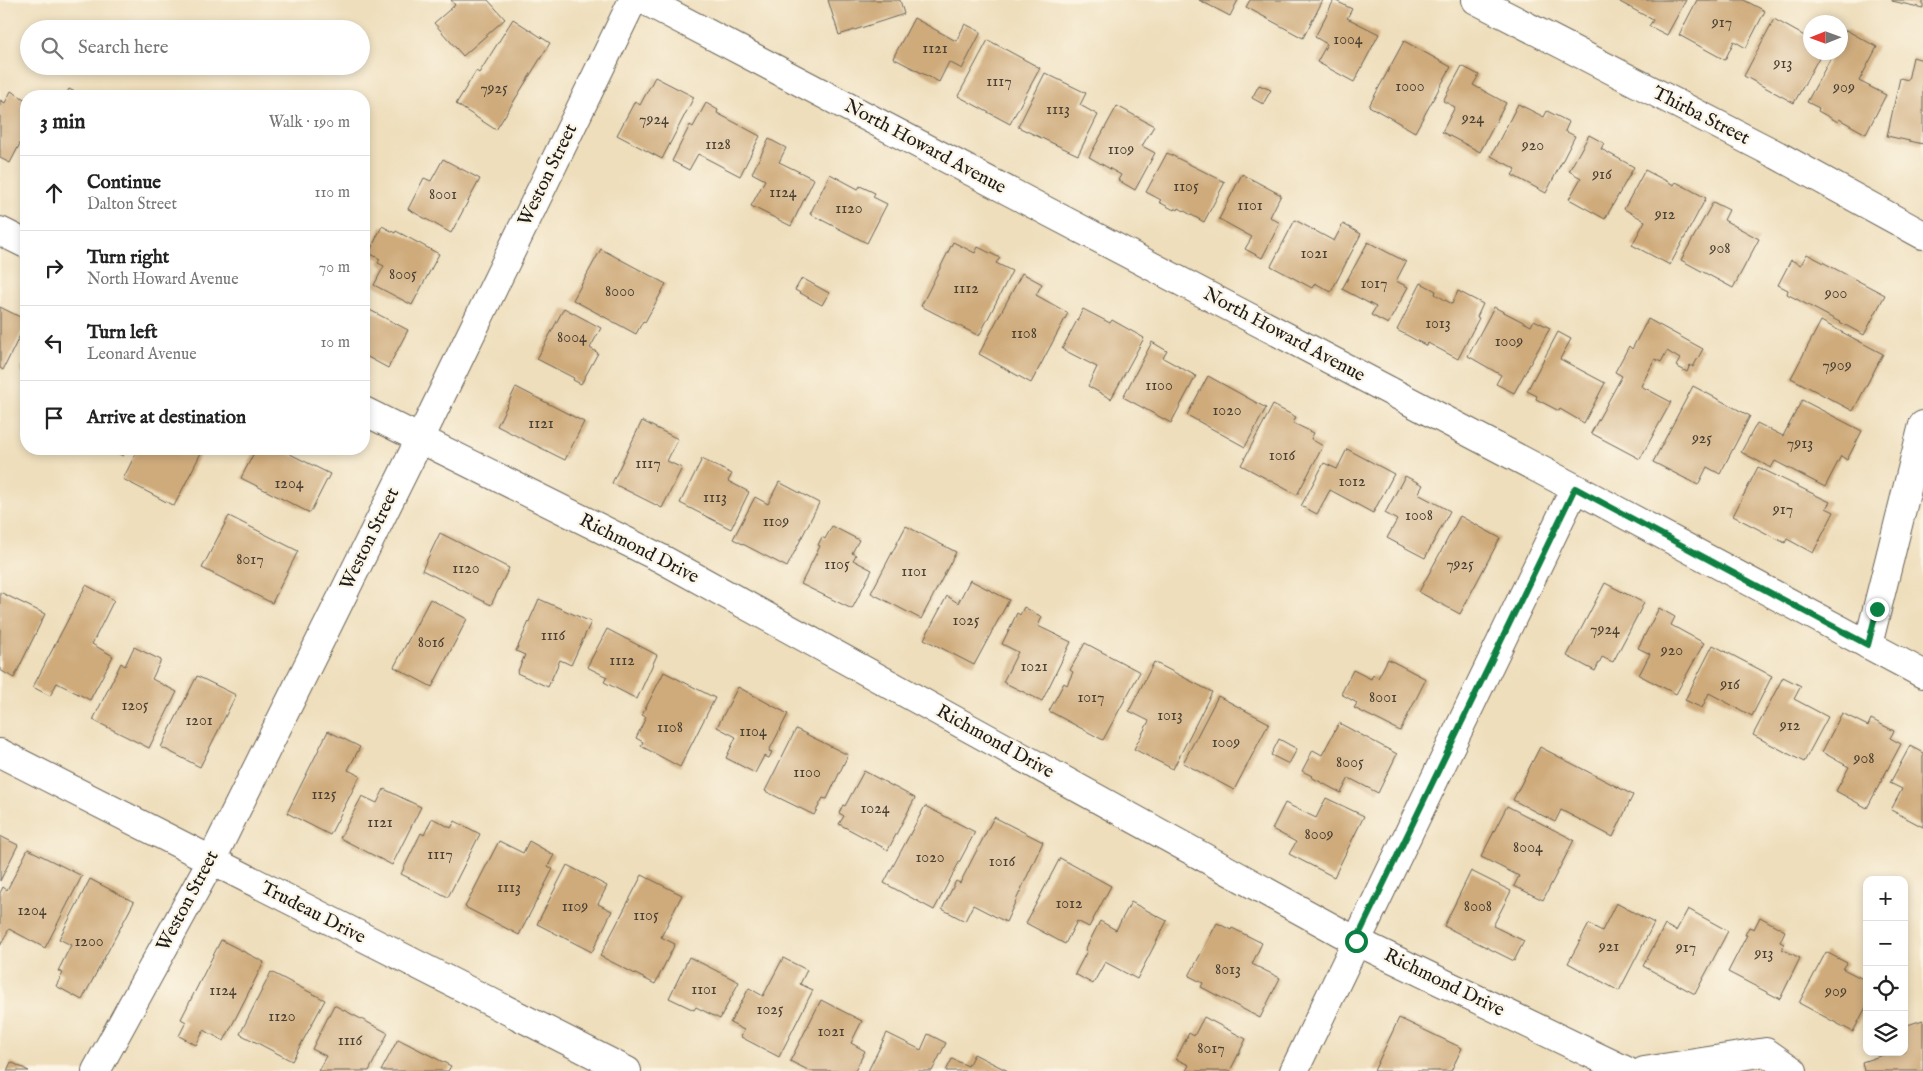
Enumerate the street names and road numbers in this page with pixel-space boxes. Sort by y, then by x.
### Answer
street label: Thirba Street [1648,81,1754,151]
street label: North Howard Avenue [840,94,1010,200]
street label: Weston Street [513,120,583,230]
street label: North Howard Avenue [1199,282,1369,388]
street label: Weston Street [335,484,405,594]
street label: Richmond Drive [575,509,703,590]
street label: Richmond Drive [932,700,1058,784]
street label: Weston Street [151,846,225,955]
street label: Trudeau Drive [257,876,370,950]
street label: Richmond Drive [1380,943,1508,1023]

